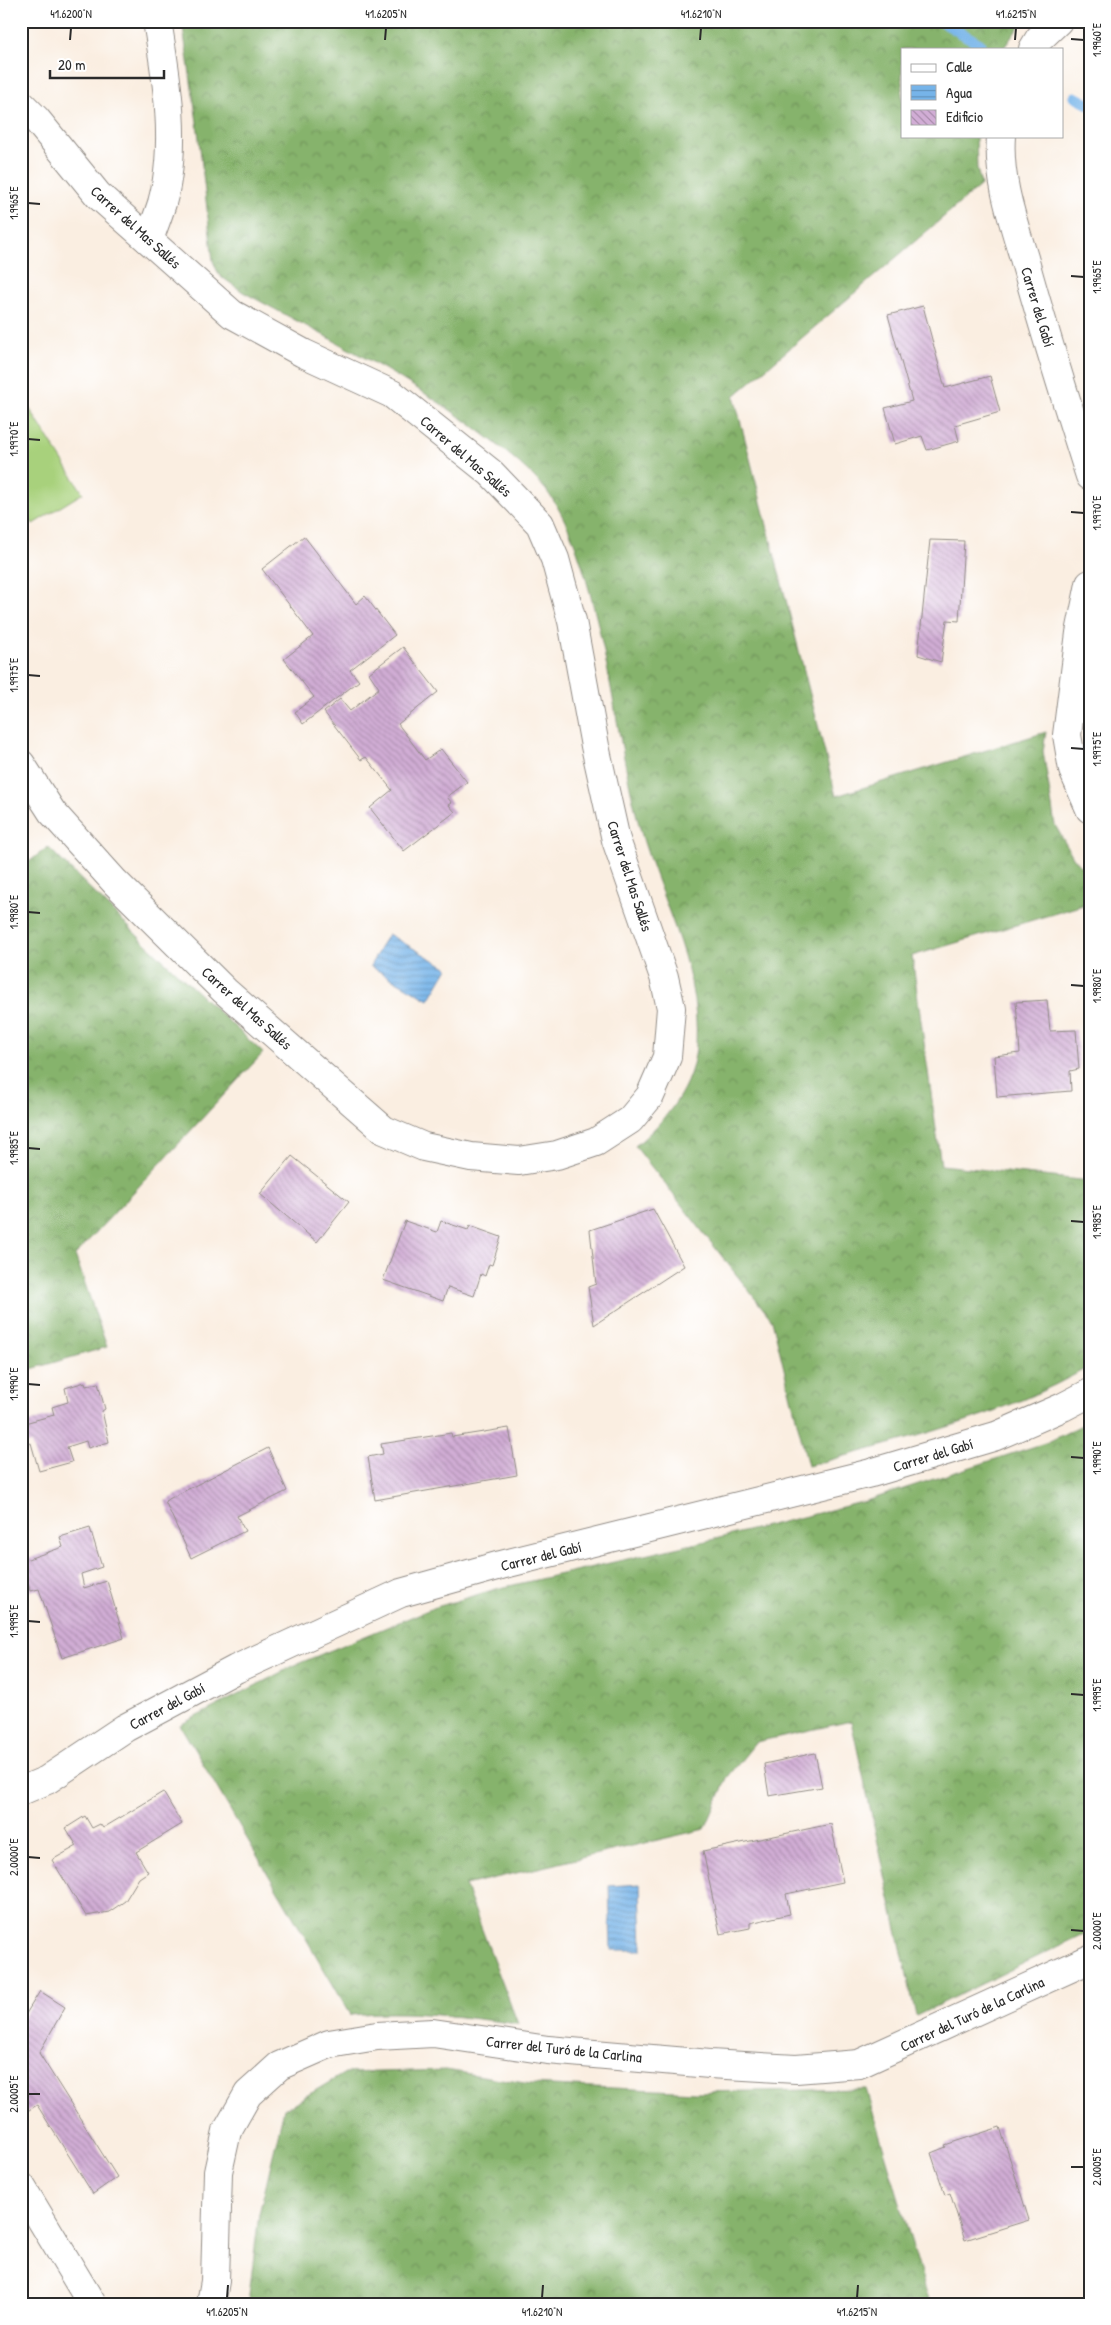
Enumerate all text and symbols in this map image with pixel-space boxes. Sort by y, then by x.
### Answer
text: 41.6200°N [50,5,92,22]
text: 41.6205°N [365,5,407,22]
text: 41.6210°N [681,5,721,22]
text: 41.6215°N [996,5,1036,22]
text: 1.9960°E [1088,22,1105,57]
scale bar [50,48,164,80]
legend [901,48,1064,138]
text: 20 m [58,54,85,75]
text: Calle [946,56,973,77]
text: Agua [946,82,972,103]
text: Edificio [946,106,983,127]
street label: Carrer del Mas Sallés [86,181,186,273]
text: 1.9965°E [5,185,22,220]
text: 1.9965°E [1088,259,1105,294]
street label: Carrer del Gabí [1016,264,1060,350]
street label: Carrer del Mas Sallés [416,410,516,502]
text: 1.9970°E [5,421,22,457]
text: 1.9970°E [1088,495,1105,531]
text: 1.9975°E [5,657,22,692]
text: 1.9975°E [1088,731,1105,766]
street label: Carrer del Mas Sallés [602,818,658,934]
text: 1.9980°E [5,894,22,929]
street label: Carrer del Mas Sallés [197,962,297,1054]
text: 1.9980°E [1088,968,1105,1003]
text: 1.9985°E [5,1130,22,1165]
text: 1.9985°E [1088,1204,1105,1239]
text: 1.9990°E [5,1367,22,1401]
street label: Carrer del Gabí [890,1433,976,1477]
text: 1.9990°E [1088,1441,1105,1475]
street label: Carrer del Gabí [498,1536,584,1576]
text: 1.9995°E [5,1604,22,1638]
street label: Carrer del Gabí [126,1677,208,1735]
text: 1.9995°E [1088,1678,1105,1712]
text: 2.0000°E [5,1837,22,1876]
text: 2.0000°E [1088,1911,1105,1950]
street label: Carrer del Turó de la Carlina [896,1971,1048,2057]
street label: Carrer del Turó de la Carlina [485,2030,643,2068]
text: 2.0005°E [5,2075,22,2113]
text: 2.0005°E [1088,2148,1105,2186]
text: 41.6205°N [206,2303,248,2320]
text: 41.6210°N [522,2303,562,2320]
text: 41.6215°N [837,2303,877,2320]

